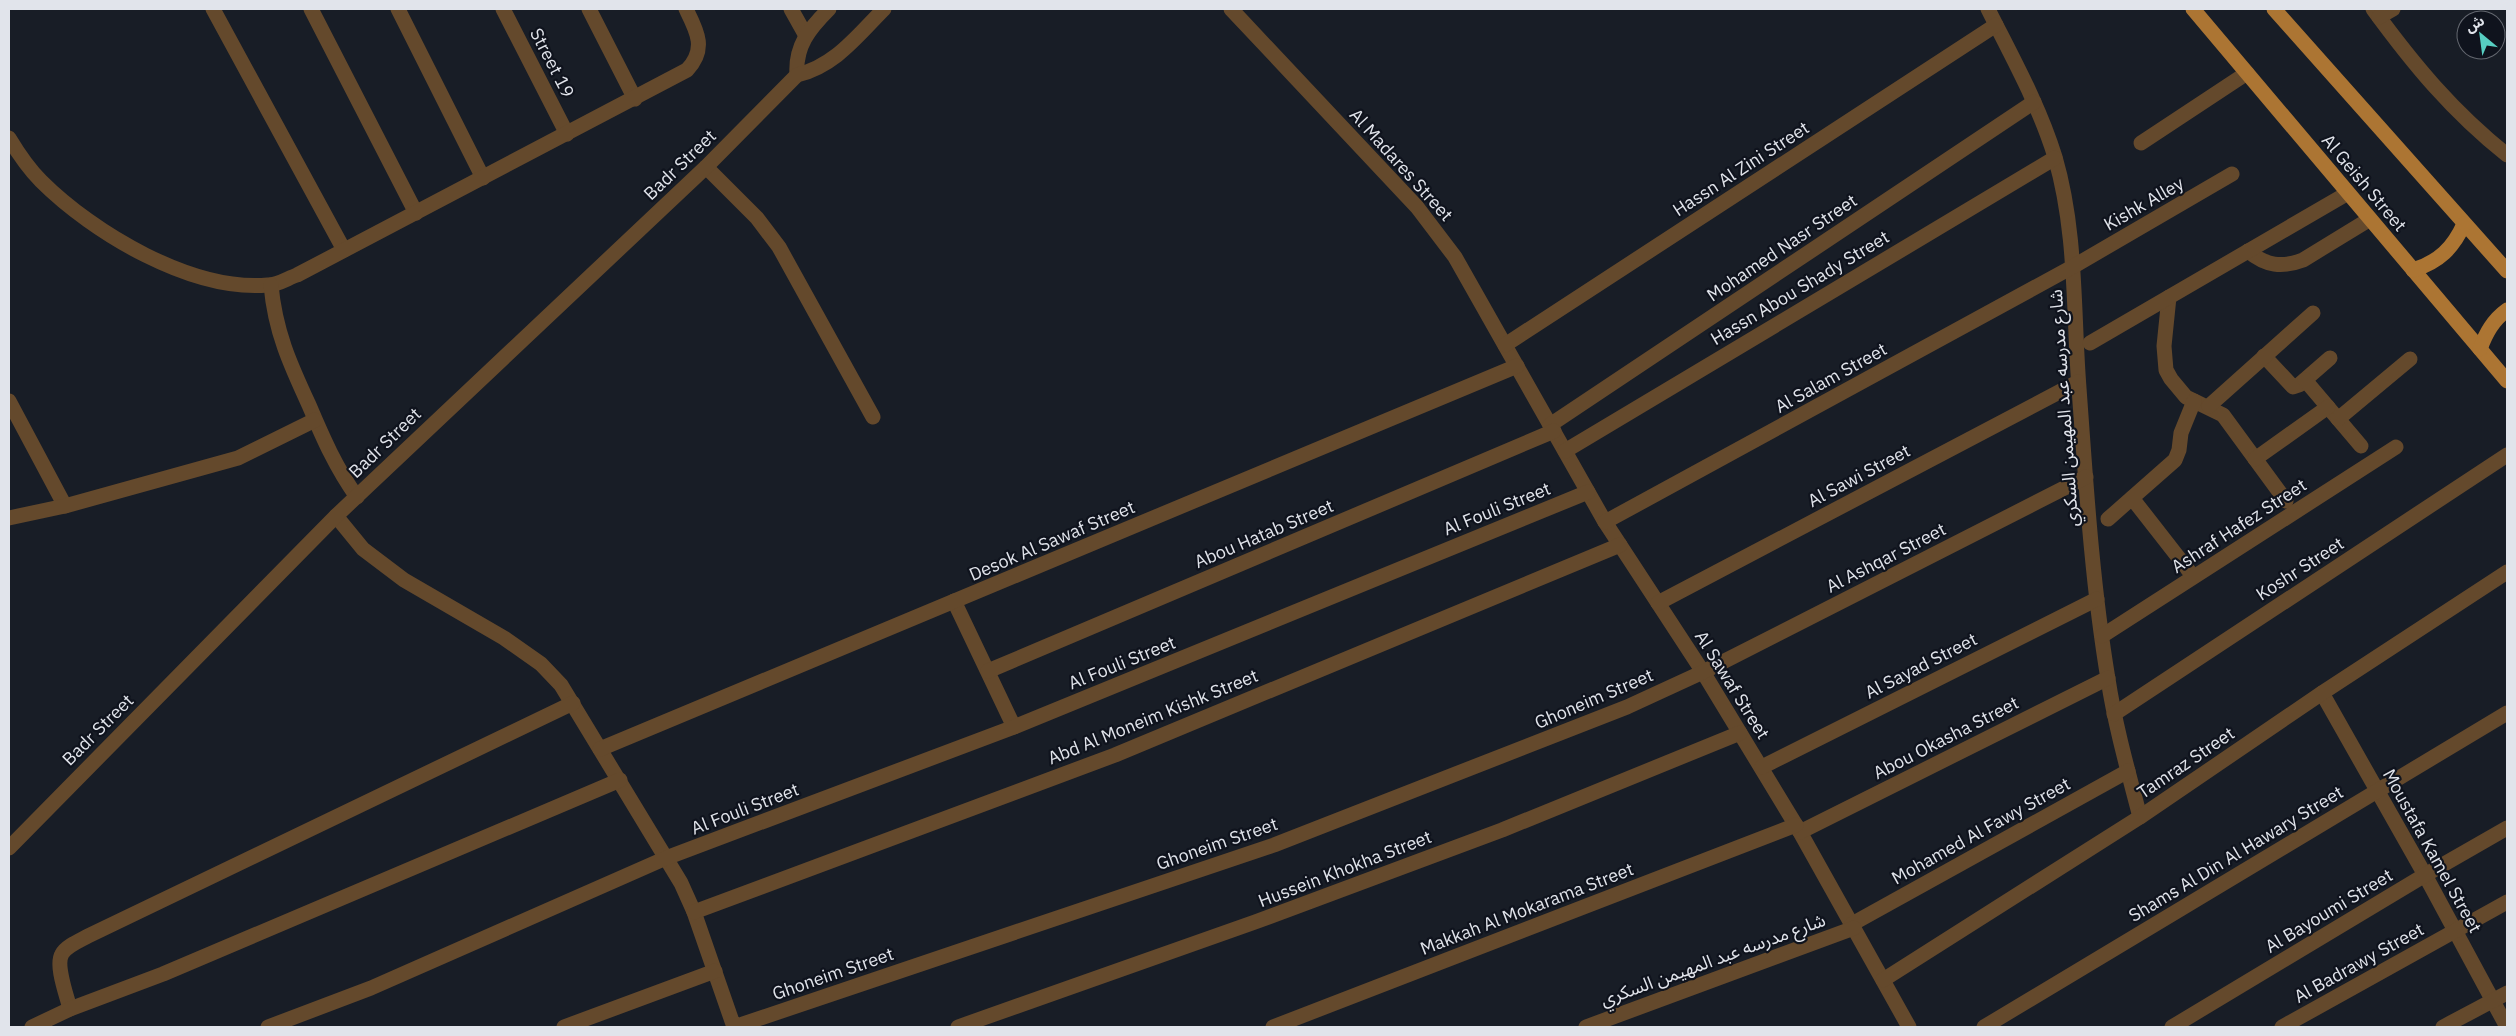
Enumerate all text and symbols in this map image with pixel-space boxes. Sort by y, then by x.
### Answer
north arrow [2456,10,2506,60]
text: ش [2462,11,2487,36]
street label: Street 19 [525,24,580,102]
street label: Al Madares Street [1345,104,1458,226]
street label: Hassn Al Zini Street [1668,116,1813,221]
street label: Badr Street [639,124,721,205]
street label: Al Geish Street [2317,129,2412,236]
street label: Kishk Alley [2100,171,2188,236]
street label: Mohamed Nasr Street [1702,189,1861,306]
street label: Hassn Abou Shady Street [1706,225,1893,350]
street label: شارع مدرسه عبد المهيمن السكري [2044,288,2086,527]
street label: Al Salam Street [1771,337,1891,418]
street label: Badr Street [344,402,426,483]
street label: Al Sawi Street [1804,439,1914,512]
street label: Ashraf Hafez Street [2167,473,2311,578]
street label: Al Fouli Street [1440,477,1554,540]
street label: Abou Hatab Street [1191,494,1337,573]
street label: Desok Al Sawaf Street [965,495,1138,586]
street label: Al Ashqar Street [1822,517,1950,598]
street label: Koshr Street [2251,532,2348,606]
street label: Al Sawaf Street [1690,626,1775,743]
street label: Al Sayad Street [1861,627,1981,704]
street label: Al Fouli Street [1065,631,1179,694]
street label: Ghoneim Street [1531,663,1657,734]
street label: Abd Al Moneim Kishk Street [1044,664,1261,769]
street label: Badr Street [57,689,138,770]
street label: Abou Okasha Street [1869,691,2023,784]
street label: Tamraz Street [2133,722,2239,804]
street label: Moustafa Kamel Street [2378,765,2487,937]
street label: Mohamed Al Fawy Street [1887,772,2074,889]
street label: Al Fouli Street [688,777,802,840]
street label: Shams Al Din Al Hawary Street [2124,780,2347,927]
street label: Ghoneim Street [1153,812,1281,875]
street label: Hussein Khokha Street [1255,825,1435,912]
street label: Makkah Al Mokarama Street [1417,857,1637,960]
street label: Al Bayoumi Street [2261,863,2397,958]
street label: شارع مدرسه عبد المهيمن السكري [1597,908,1830,1014]
street label: Al Badrawy Street [2290,917,2428,1008]
street label: Ghoneim Street [769,942,897,1005]

